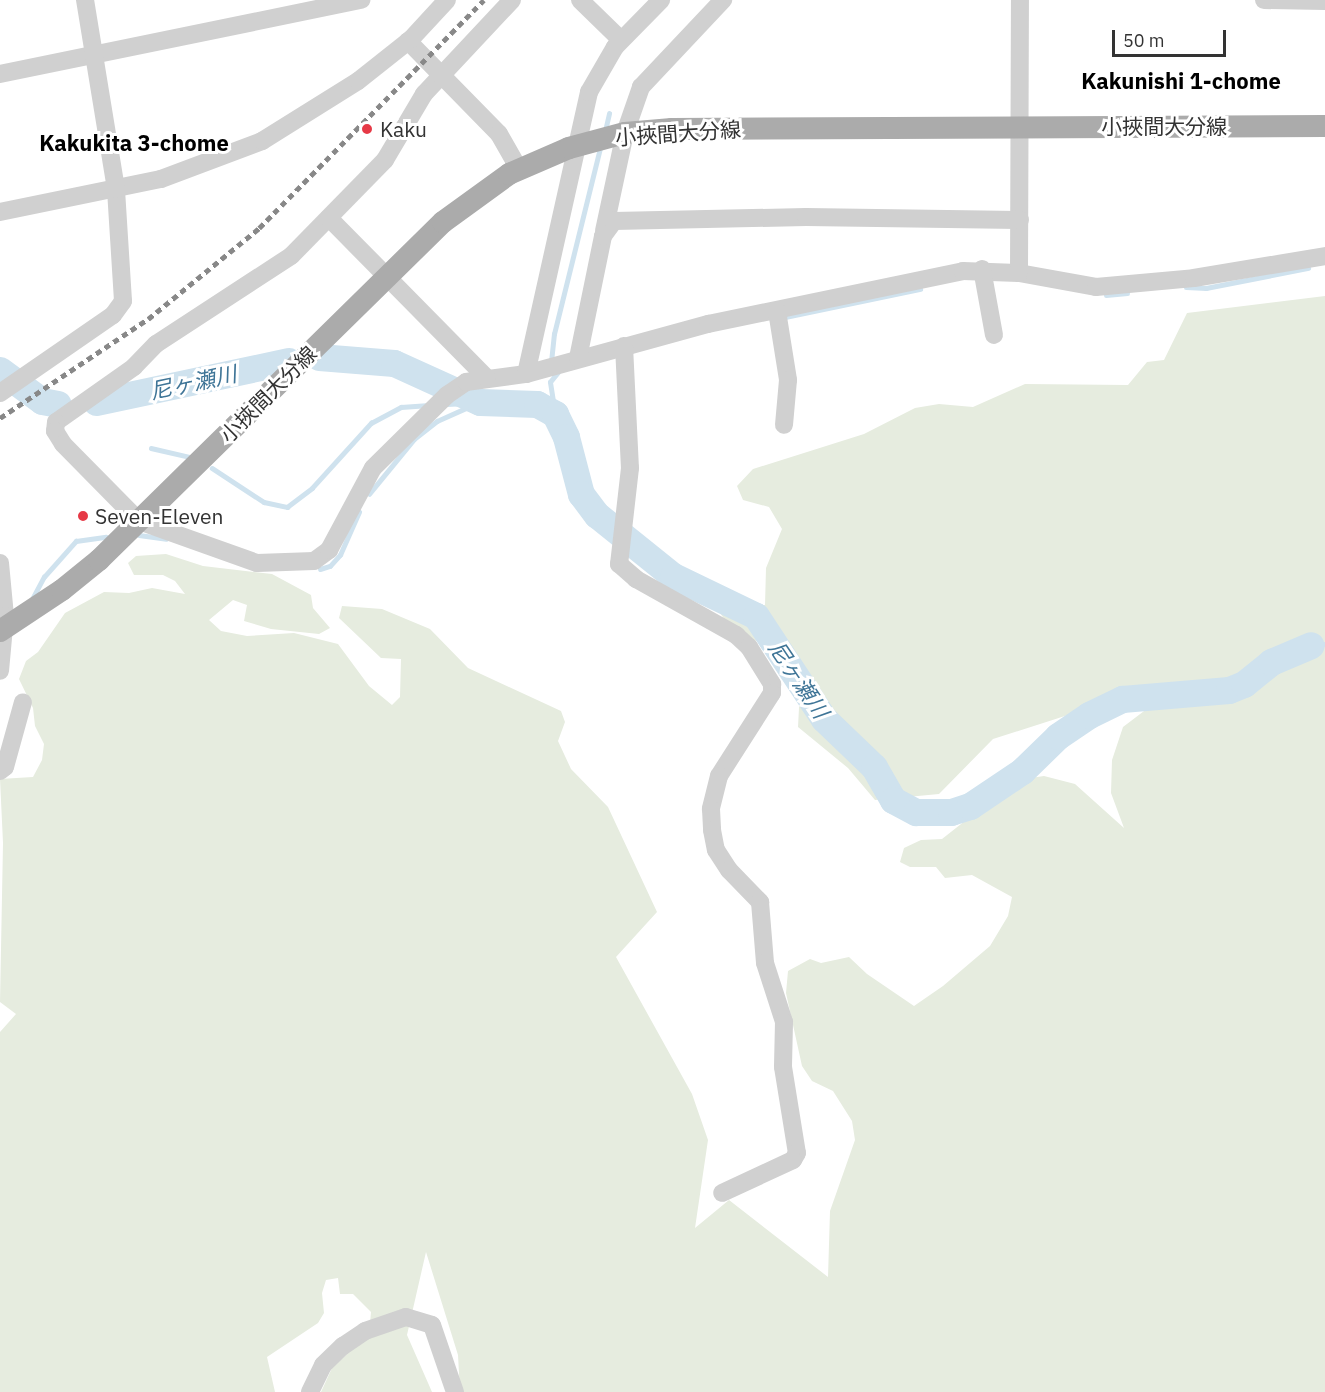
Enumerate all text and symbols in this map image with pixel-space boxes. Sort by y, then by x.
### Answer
scale bar [1115,18,1229,56]
text: 50 m [1123,29,1165,52]
district label: Kakunishi 1-chome [1081,68,1281,94]
street label: 小挾間大分線 [1101,113,1227,139]
place label: Kaku [380,116,427,142]
street label: 小挾間大分線 [614,116,742,150]
marker: Kaku [358,120,376,138]
district label: Kakukita 3-chome [39,130,229,156]
street label: 小挾間大分線 [215,341,321,447]
water label: 尼ヶ瀬川 [147,360,239,404]
place label: Seven-Eleven [95,503,223,529]
marker: Seven-Eleven [76,509,90,523]
water label: 尼ヶ瀬川 [763,635,835,723]

